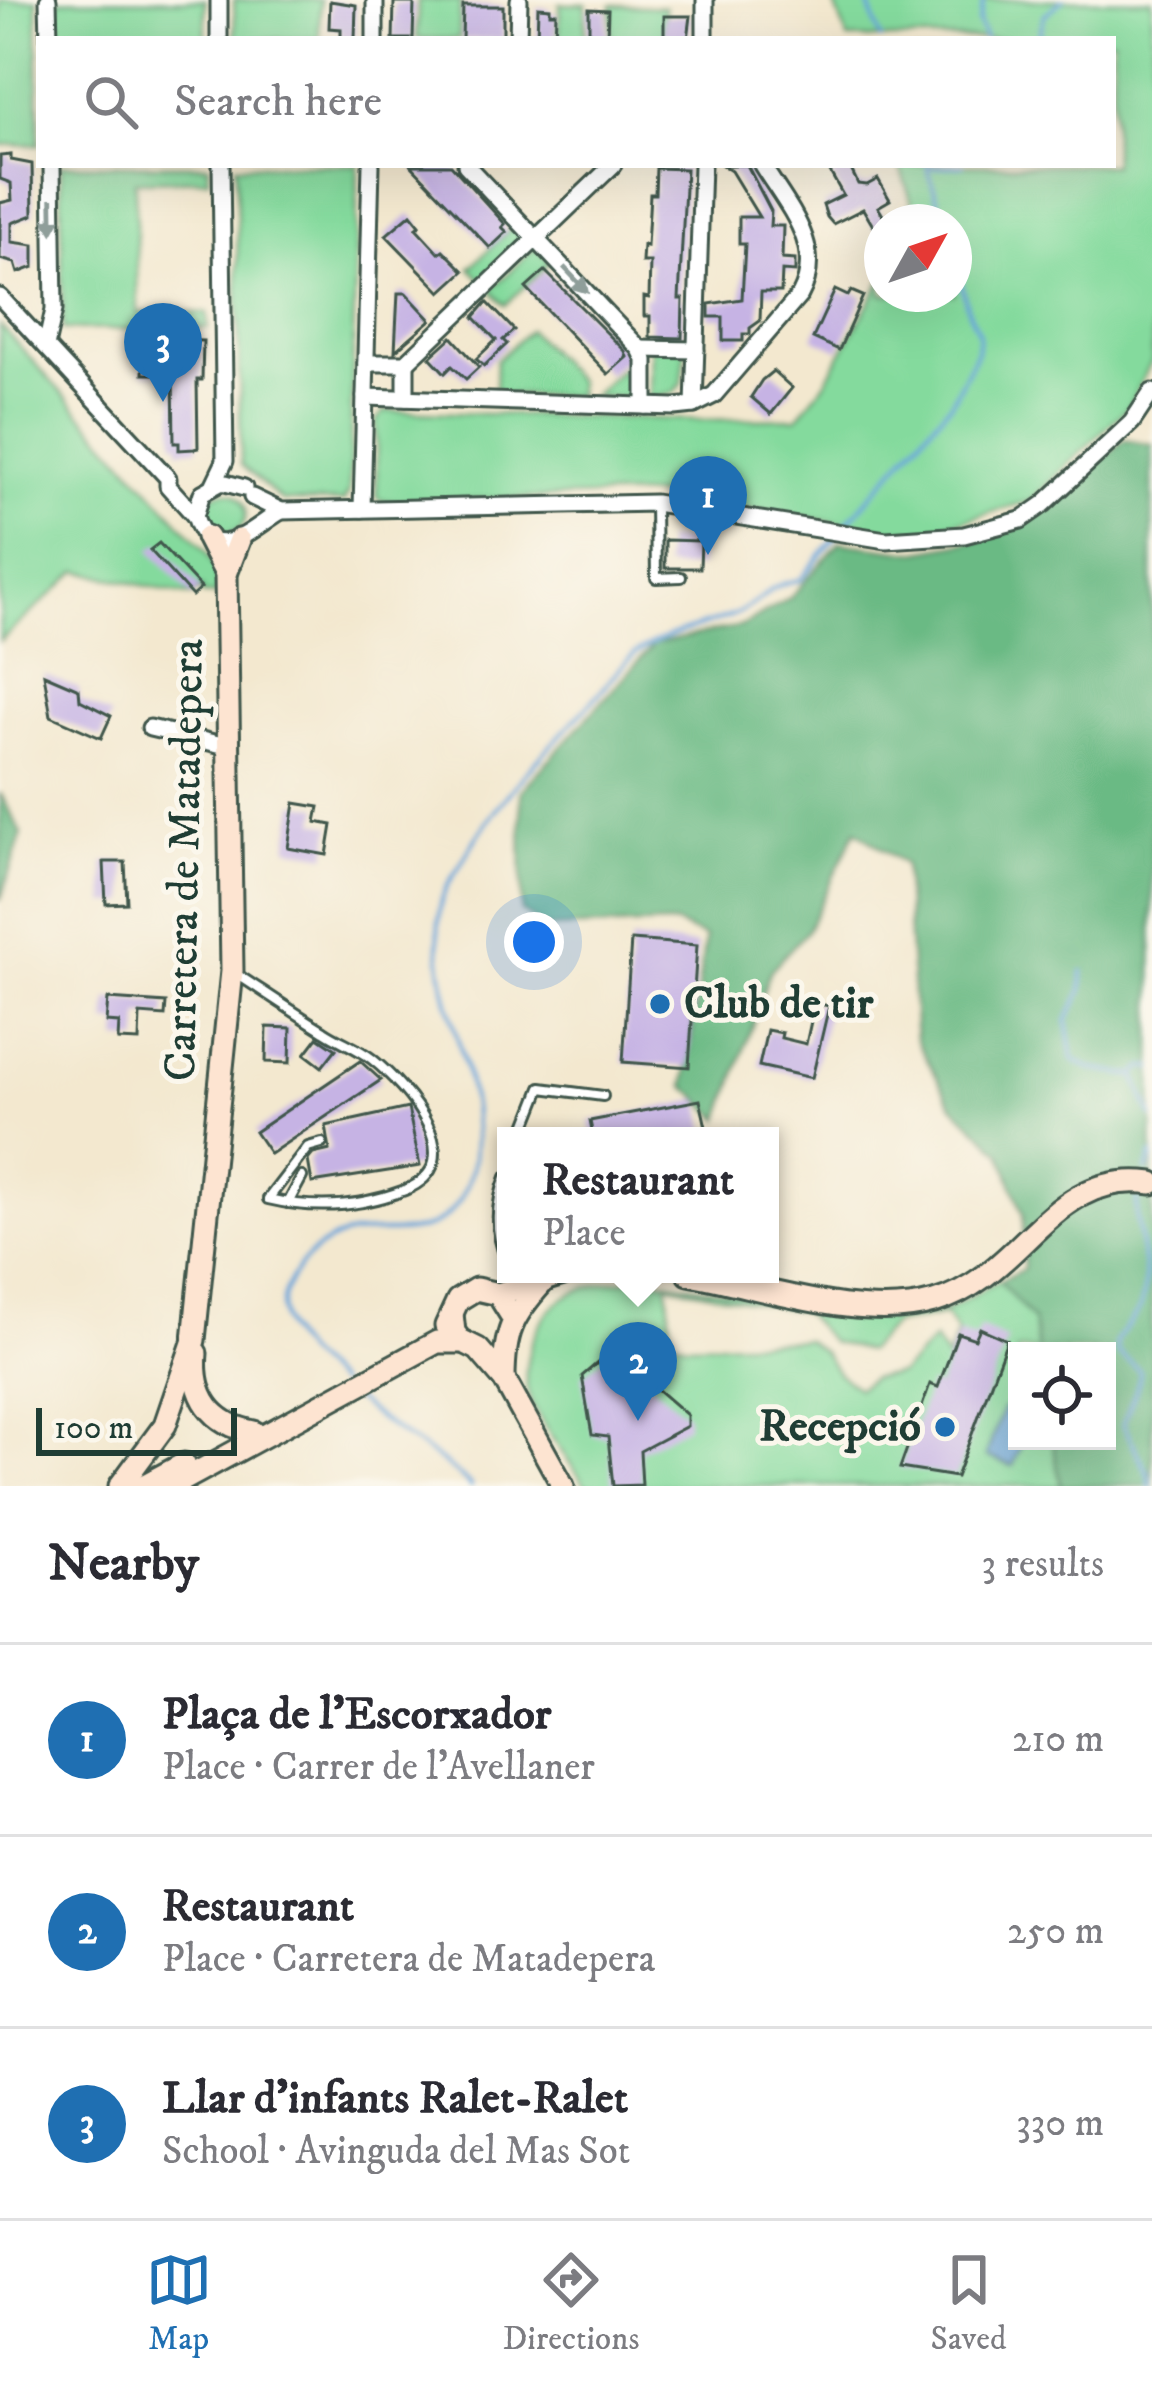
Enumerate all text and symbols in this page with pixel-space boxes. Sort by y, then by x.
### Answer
search box [36,36,1116,168]
icon: search [78,69,144,135]
text: Search here [174,74,382,130]
one-way arrow [43,198,62,236]
north arrow [864,204,972,312]
one-way arrow [561,266,589,295]
pin: 3 [124,303,202,402]
pin: 1 [669,456,747,555]
street label: Carretera de Matadepera [153,638,217,1082]
your location [504,912,564,972]
place label: Club de tir [684,976,874,1032]
marker: Club de tir [647,991,673,1017]
popup [497,1127,779,1283]
text: Restaurant [542,1153,734,1209]
text: Place [542,1209,626,1258]
pin: 2 [599,1322,677,1421]
map controls [1008,1342,1116,1450]
button: locate [1008,1342,1116,1450]
place label: Recepció [759,1399,921,1455]
scale bar [36,1402,237,1455]
text: 100 m [54,1408,133,1449]
marker: Recepció [932,1414,958,1440]
text: Nearby [48,1532,199,1596]
text: 3 results [981,1540,1104,1589]
text: Plaça de l'Escorxador [162,1687,551,1743]
text: 1 [80,1715,94,1764]
text: 210 m [1012,1715,1104,1764]
text: Place · Carrer de l'Avellaner [162,1743,595,1792]
text: Restaurant [162,1879,354,1935]
text: 2 [77,1907,97,1956]
text: 250 m [1007,1907,1104,1956]
text: Place · Carretera de Matadepera [162,1935,655,1984]
text: Llar d'infants Ralet-Ralet [162,2071,628,2127]
text: 3 [80,2099,94,2148]
text: 330 m [1016,2099,1104,2148]
text: School · Avinguda del Mas Sot [162,2127,630,2176]
tab: Map [146,2247,212,2360]
tab: Directions [503,2247,639,2360]
tab: Saved [931,2247,1006,2360]

